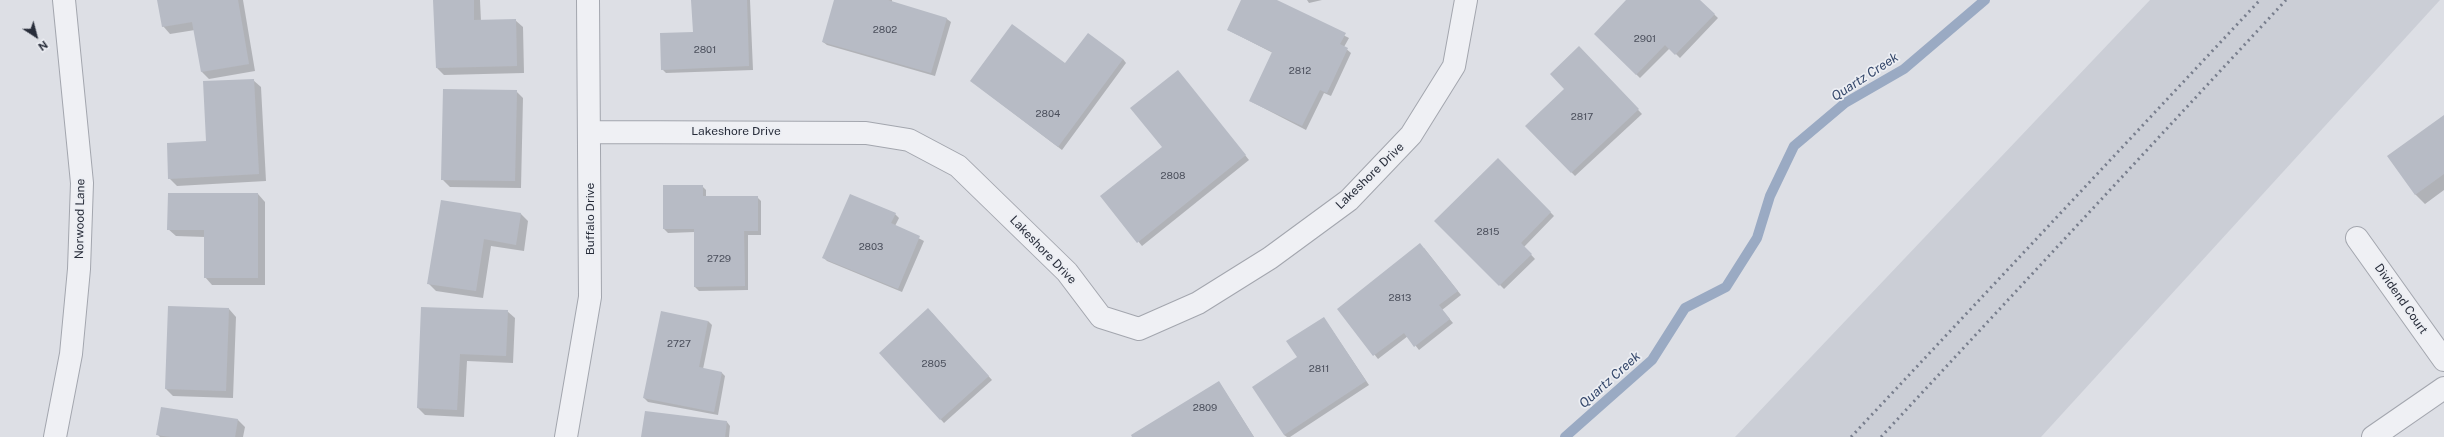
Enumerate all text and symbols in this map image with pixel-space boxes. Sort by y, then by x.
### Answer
north arrow [16,16,56,56]
house number: 2802 [873,24,897,36]
house number: 2901 [1634,33,1656,45]
text: N [36,38,50,53]
house number: 2801 [694,44,716,56]
water label: Quartz Creek [1828,49,1902,105]
house number: 2812 [1289,65,1311,77]
house number: 2804 [1036,108,1060,120]
house number: 2817 [1571,111,1593,123]
street label: Lakeshore Drive [691,124,781,138]
street label: Lakeshore Drive [1333,140,1407,212]
house number: 2808 [1161,170,1185,182]
street label: Norwood Lane [72,179,88,259]
street label: Buffalo Drive [583,183,597,255]
street label: Lakeshore Drive [1007,213,1079,287]
house number: 2815 [1477,226,1499,238]
house number: 2803 [859,241,883,253]
house number: 2729 [707,253,731,265]
street label: Dividend Court [2371,261,2431,337]
house number: 2813 [1389,292,1411,304]
house number: 2727 [667,338,691,350]
water label: Quartz Creek [1576,348,1644,412]
house number: 2805 [922,358,946,370]
house number: 2811 [1309,363,1329,375]
house number: 2809 [1193,402,1217,414]

